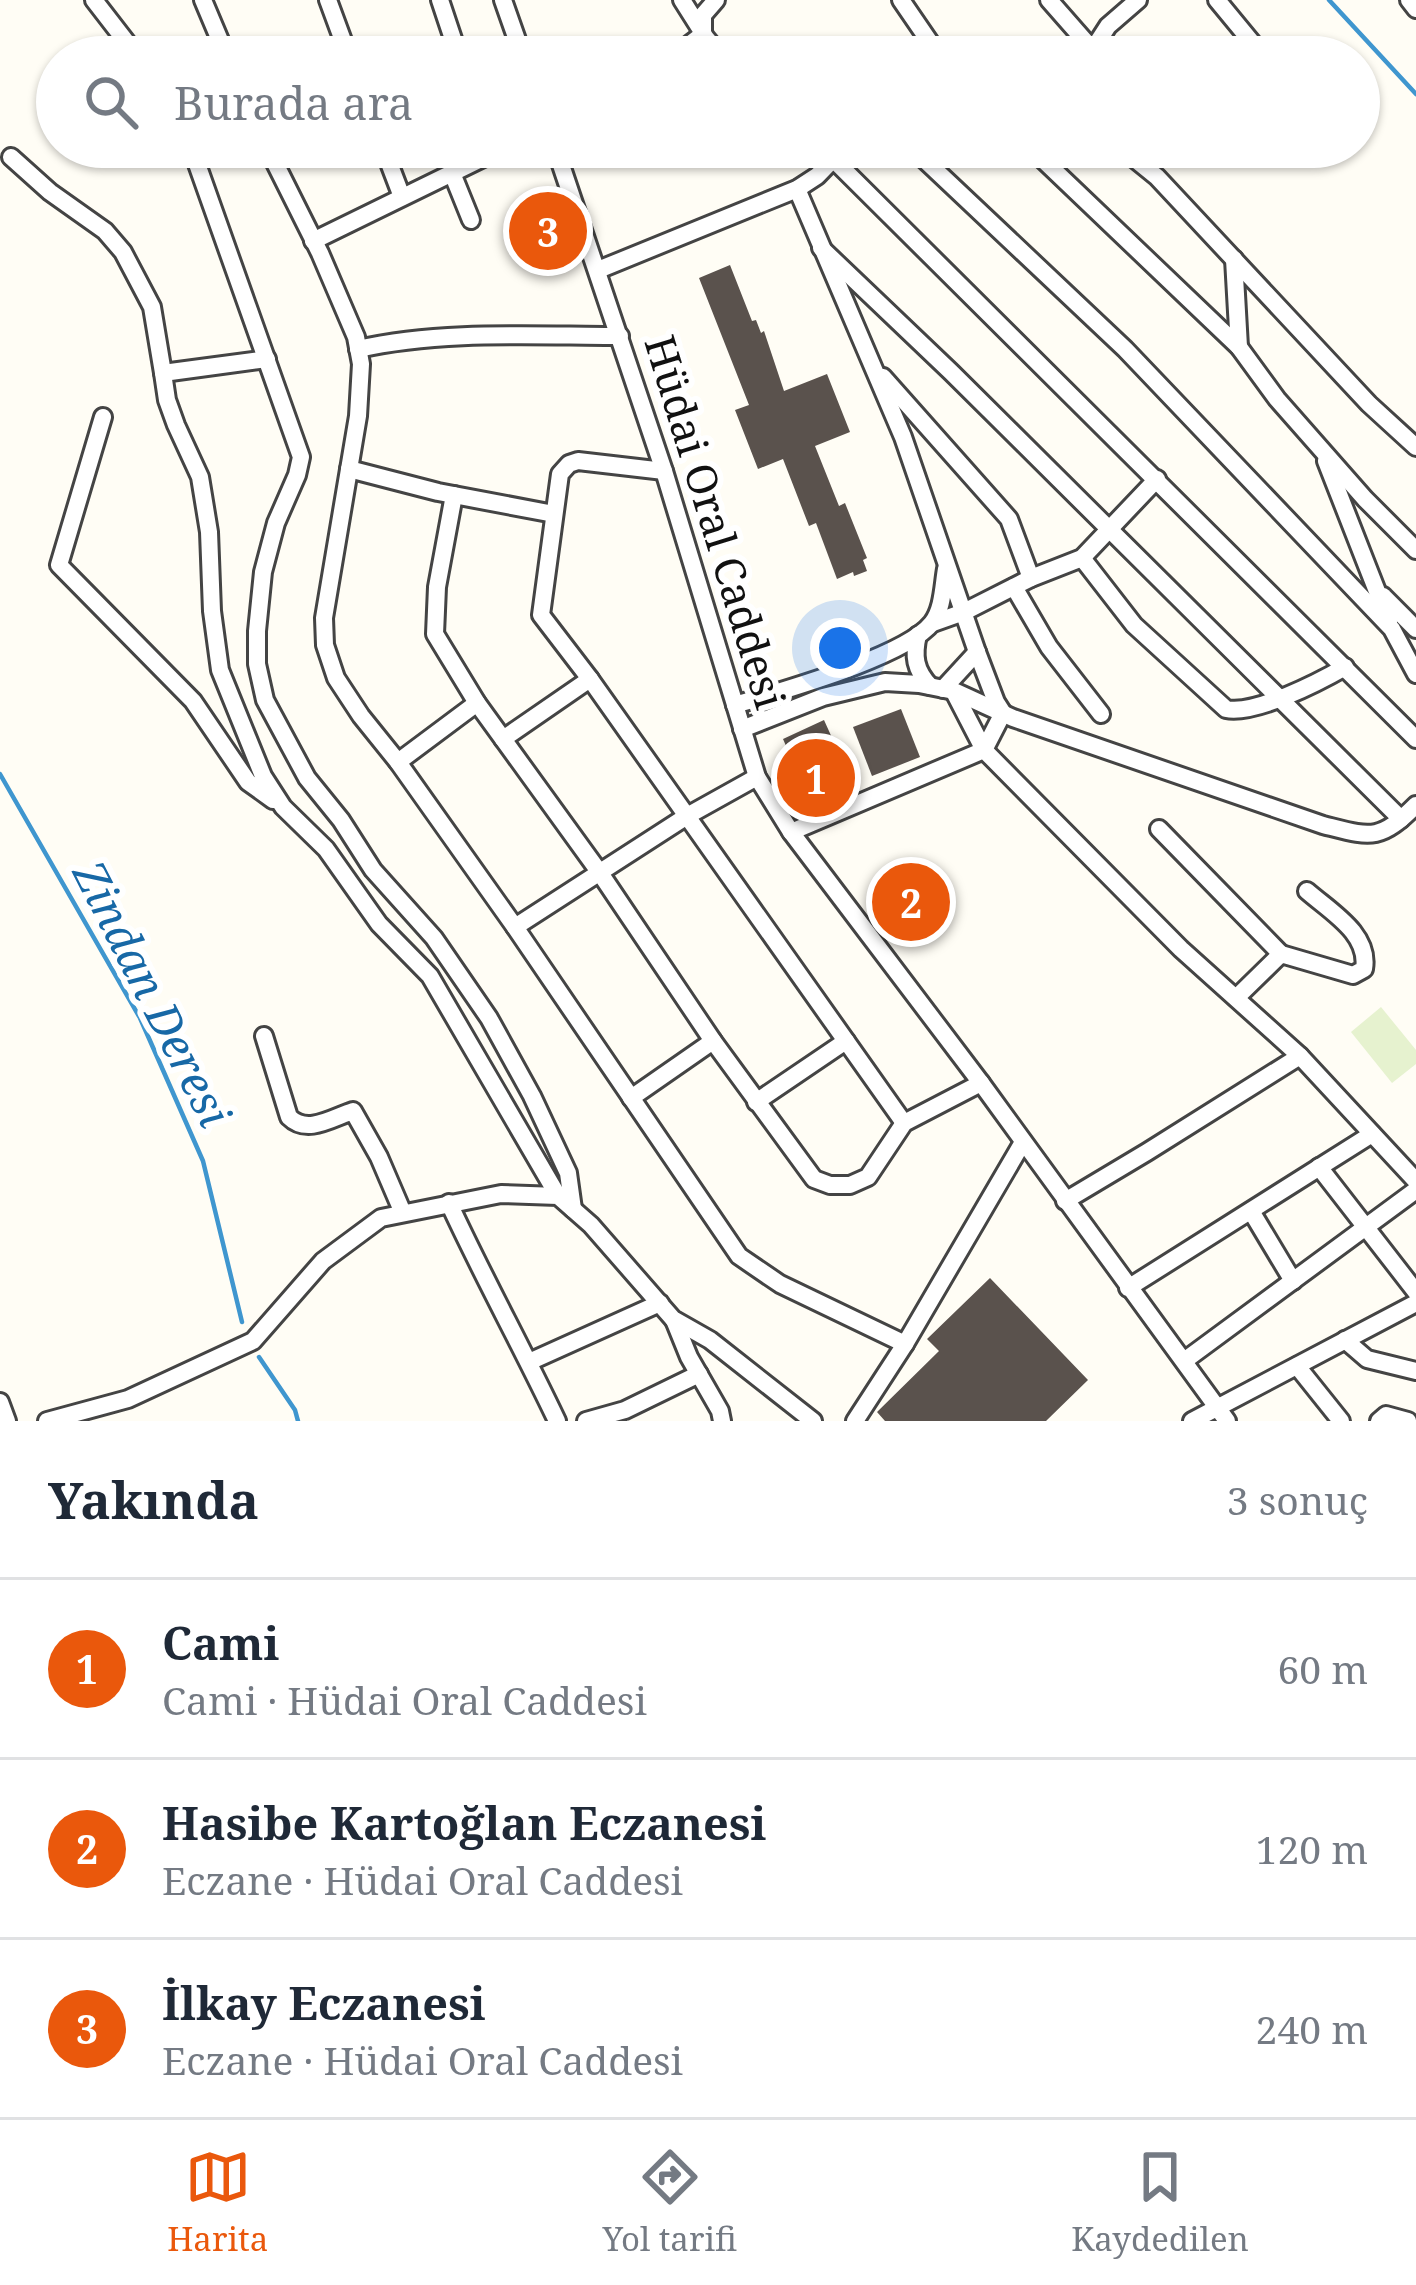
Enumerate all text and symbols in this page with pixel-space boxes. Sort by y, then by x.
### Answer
search box [36,36,1380,168]
icon: search [78,69,144,135]
text: Burada ara [174,72,413,133]
pin: 3 [509,186,587,276]
street label: Hüdai Oral Caddesi [633,328,800,715]
your location [810,618,870,678]
pin: 1 [777,733,855,823]
water label: Zindan Deresi [60,849,247,1137]
pin: 2 [872,857,950,947]
text: Yakında [48,1464,259,1534]
text: 3 sonuç [1227,1473,1368,1526]
text: Cami [162,1612,279,1673]
text: 1 [76,1642,98,1695]
text: 60 m [1277,1642,1368,1695]
text: Cami · Hüdai Oral Caddesi [162,1673,647,1726]
text: Hasibe Kartoğlan Eczanesi [162,1792,766,1853]
text: 2 [76,1822,98,1875]
text: 120 m [1256,1822,1368,1875]
text: Eczane · Hüdai Oral Caddesi [162,1853,683,1906]
text: İlkay Eczanesi [162,1972,486,2033]
text: 3 [76,2002,98,2055]
text: 240 m [1256,2002,1368,2055]
text: Eczane · Hüdai Oral Caddesi [162,2033,683,2086]
tab: Harita [167,2144,268,2261]
tab: Yol tarifi [603,2144,737,2261]
tab: Kaydedilen [1071,2144,1249,2261]

